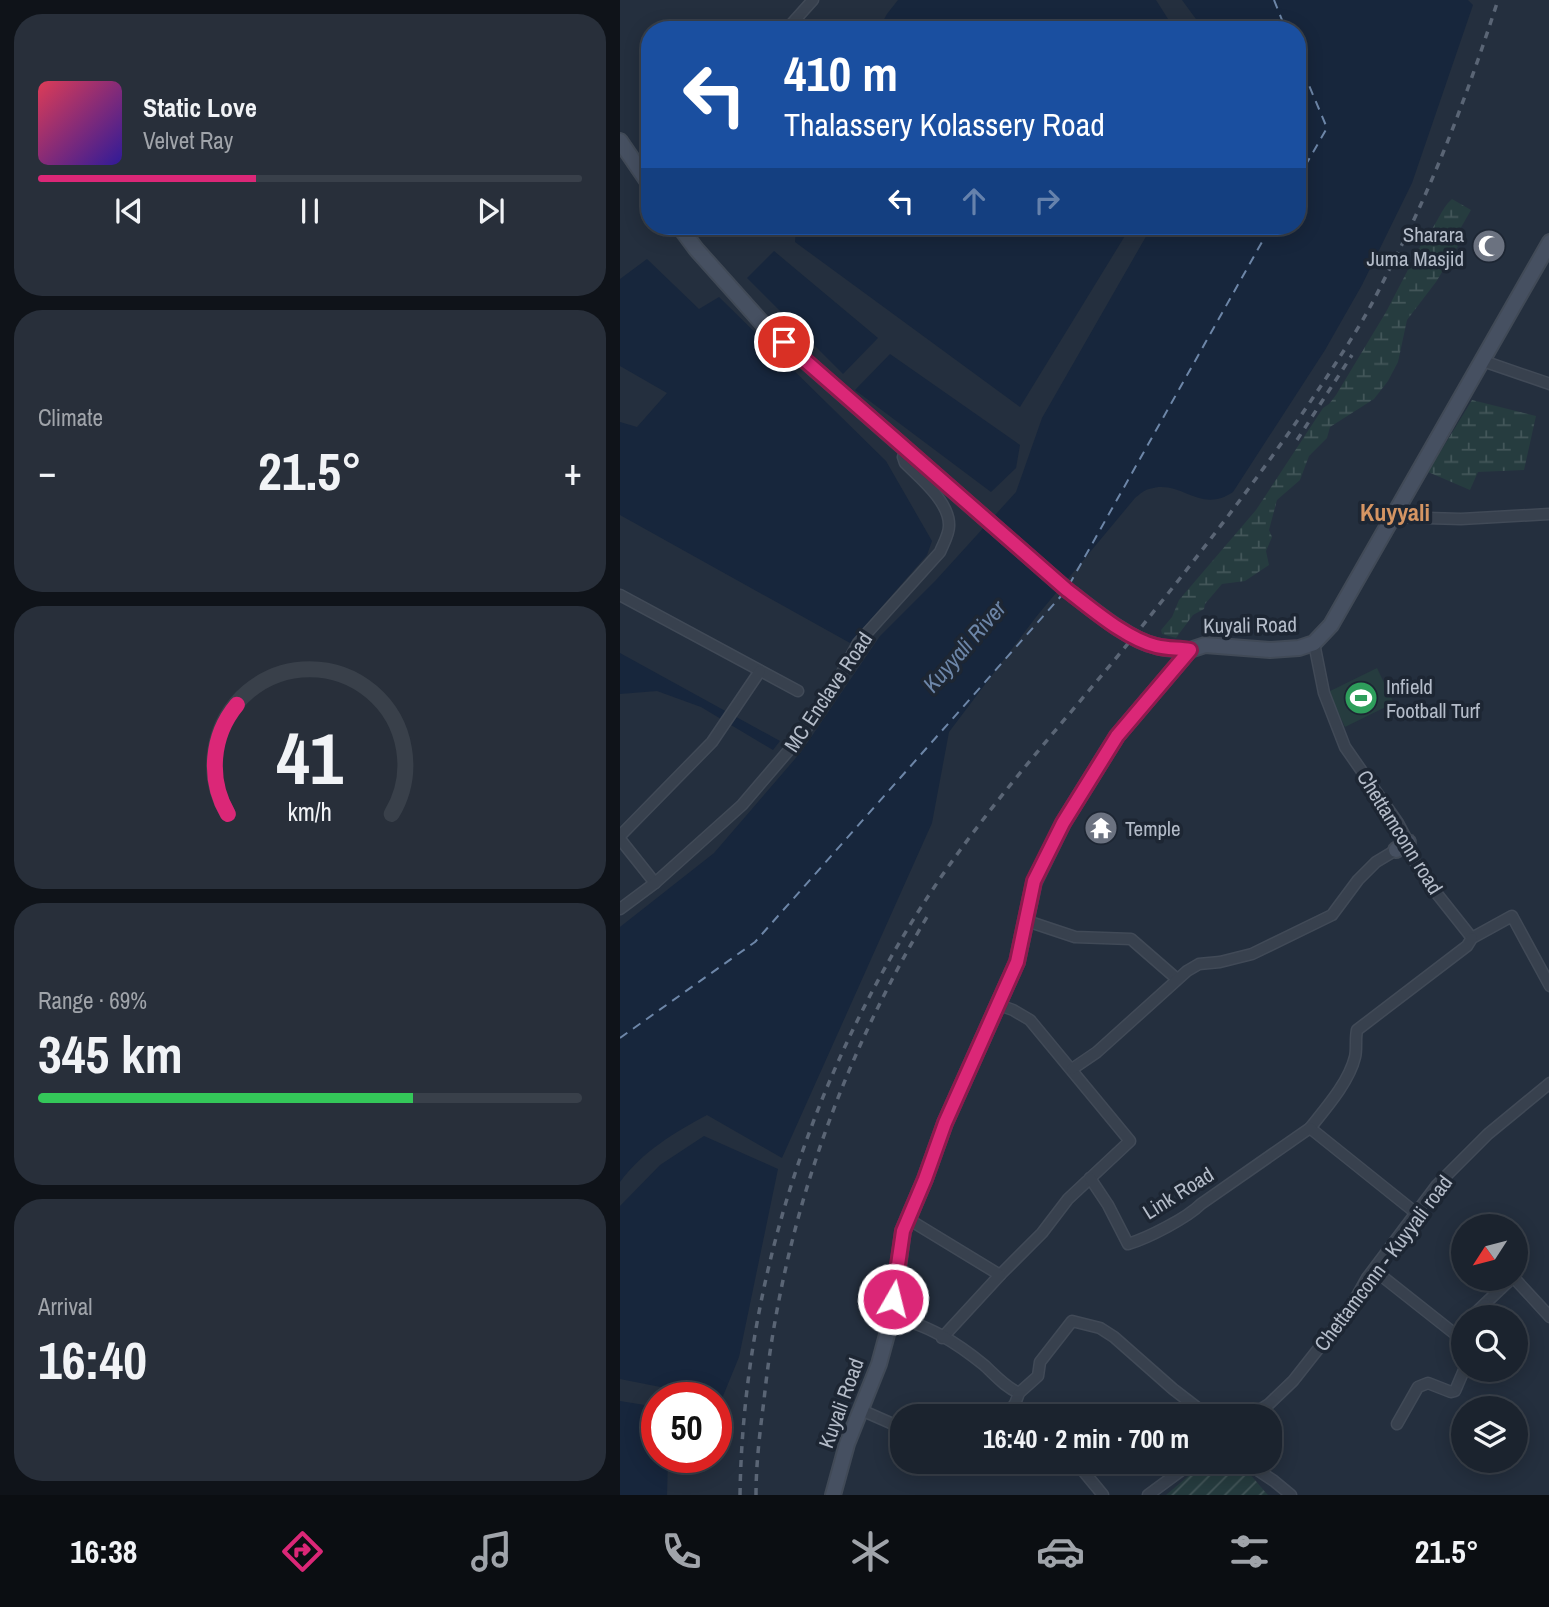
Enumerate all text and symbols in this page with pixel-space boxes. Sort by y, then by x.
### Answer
text: 410 m [784,40,898,106]
icon: left [669,49,760,140]
text: Static Love [143,90,257,125]
text: Thalassery Kolassery Road [784,103,1105,146]
text: Velvet Ray [143,125,233,156]
icon: left [882,182,920,220]
icon: ahead [955,182,993,220]
icon: right [1028,182,1066,220]
icon: previous [110,192,148,230]
icon: pause [291,192,329,230]
icon: next [472,192,510,230]
place label: Sharara Juma Masjid [1366,220,1464,273]
mosque icon: Sharara Juma Masjid [1470,227,1508,265]
pin [754,312,814,372]
icon: arrive [765,323,803,361]
text: Climate [38,402,103,433]
text: 21.5° [258,436,362,506]
text: − [38,446,56,497]
text: + [564,446,582,497]
district label: Kuyyali [1360,496,1430,528]
water label: Kuyyali River [916,593,1013,698]
street label: Kuyali Road [1203,610,1297,640]
street label: MC Enclave Road [777,626,879,758]
place label: Infield Football Turf [1386,672,1480,725]
sports icon: Infield Football Turf [1342,679,1380,717]
text: 41 [277,709,344,807]
street label: Chettamconn road [1350,764,1450,900]
text: km/h [288,794,332,828]
temple icon: Temple [1082,809,1120,847]
place label: Temple [1125,814,1181,843]
text: Range · 69% [38,985,147,1016]
text: 345 km [38,1019,183,1089]
street label: Link Road [1137,1160,1219,1226]
street label: Chettamconn - Kuyyali road [1307,1169,1459,1357]
north arrow [1451,1214,1528,1292]
map controls [1451,1214,1528,1473]
position arrow [856,1262,930,1336]
text: Arrival [38,1291,93,1322]
button: search [1451,1305,1528,1382]
text: 16:40 [38,1325,147,1395]
street label: Kuyali Road [811,1354,871,1452]
speed limit sign: 50 [641,1382,732,1473]
button: layers [1451,1396,1528,1473]
text: 16:40 · 2 min · 700 m [983,1421,1189,1456]
icon: directions [278,1527,327,1576]
icon: music [467,1527,516,1576]
icon: phone [657,1527,706,1576]
icon: climate [846,1527,895,1576]
icon: car [1036,1527,1085,1576]
icon: filters [1225,1527,1274,1576]
text: 16:38 [70,1530,137,1573]
text: 21.5° [1415,1530,1479,1573]

